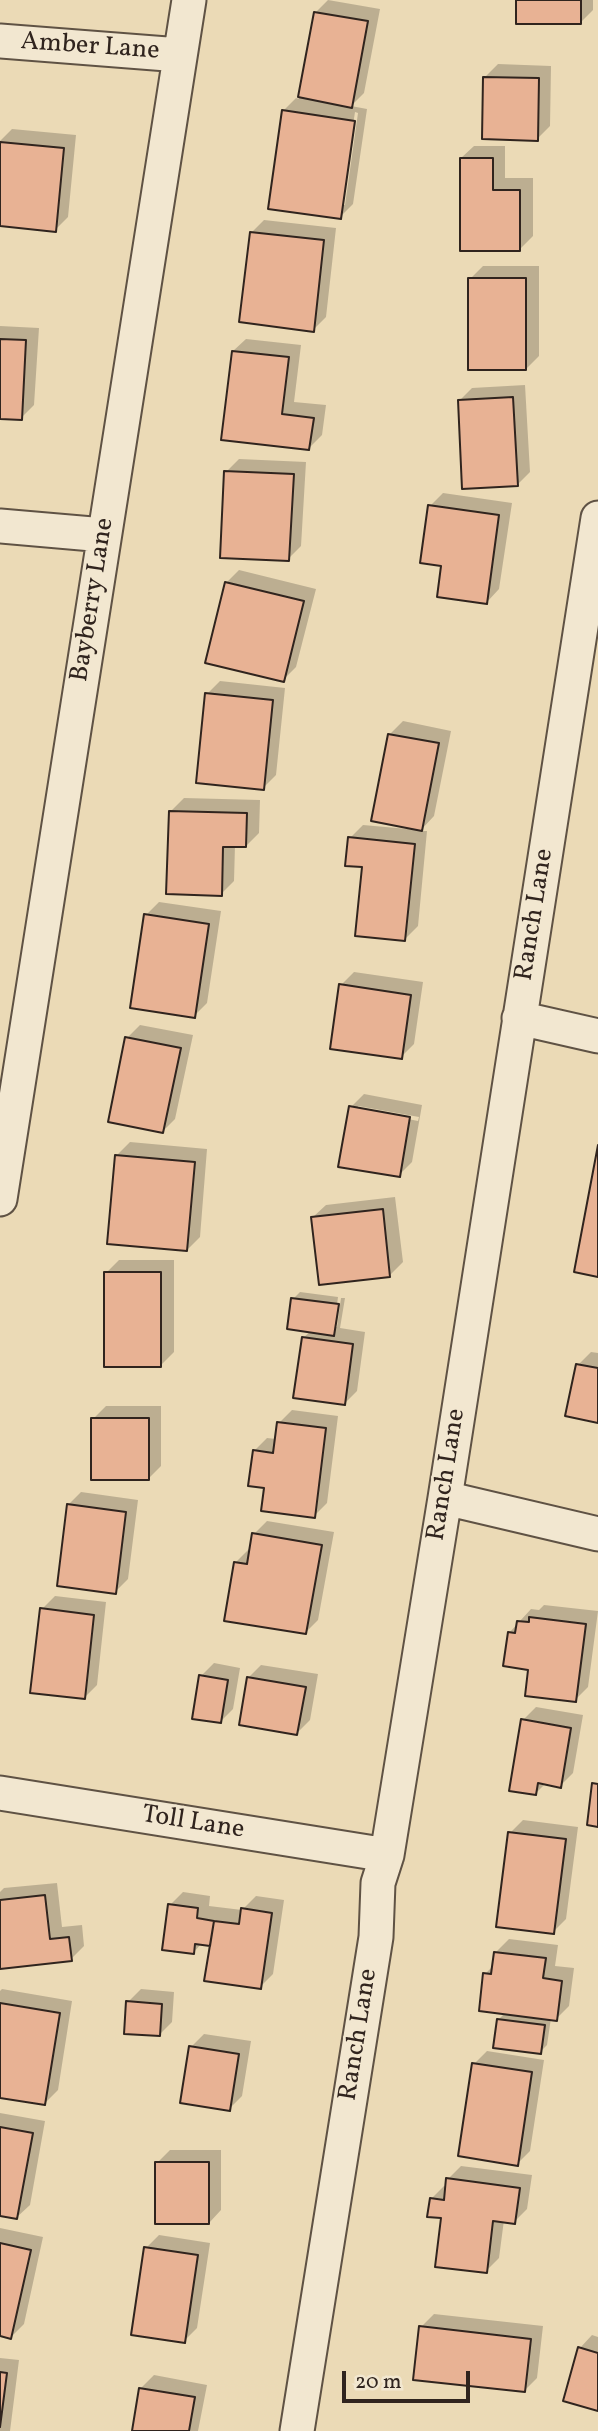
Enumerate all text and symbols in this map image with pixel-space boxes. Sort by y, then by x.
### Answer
street label: Amber Lane [19,28,161,68]
street label: Bayberry Lane [66,516,122,684]
street label: Ranch Lane [510,847,562,983]
street label: Ranch Lane [422,1407,474,1543]
street label: Toll Lane [140,1801,246,1847]
street label: Ranch Lane [334,1967,386,2103]
scale bar [346,2358,474,2402]
text: 20 m [355,2368,401,2397]

